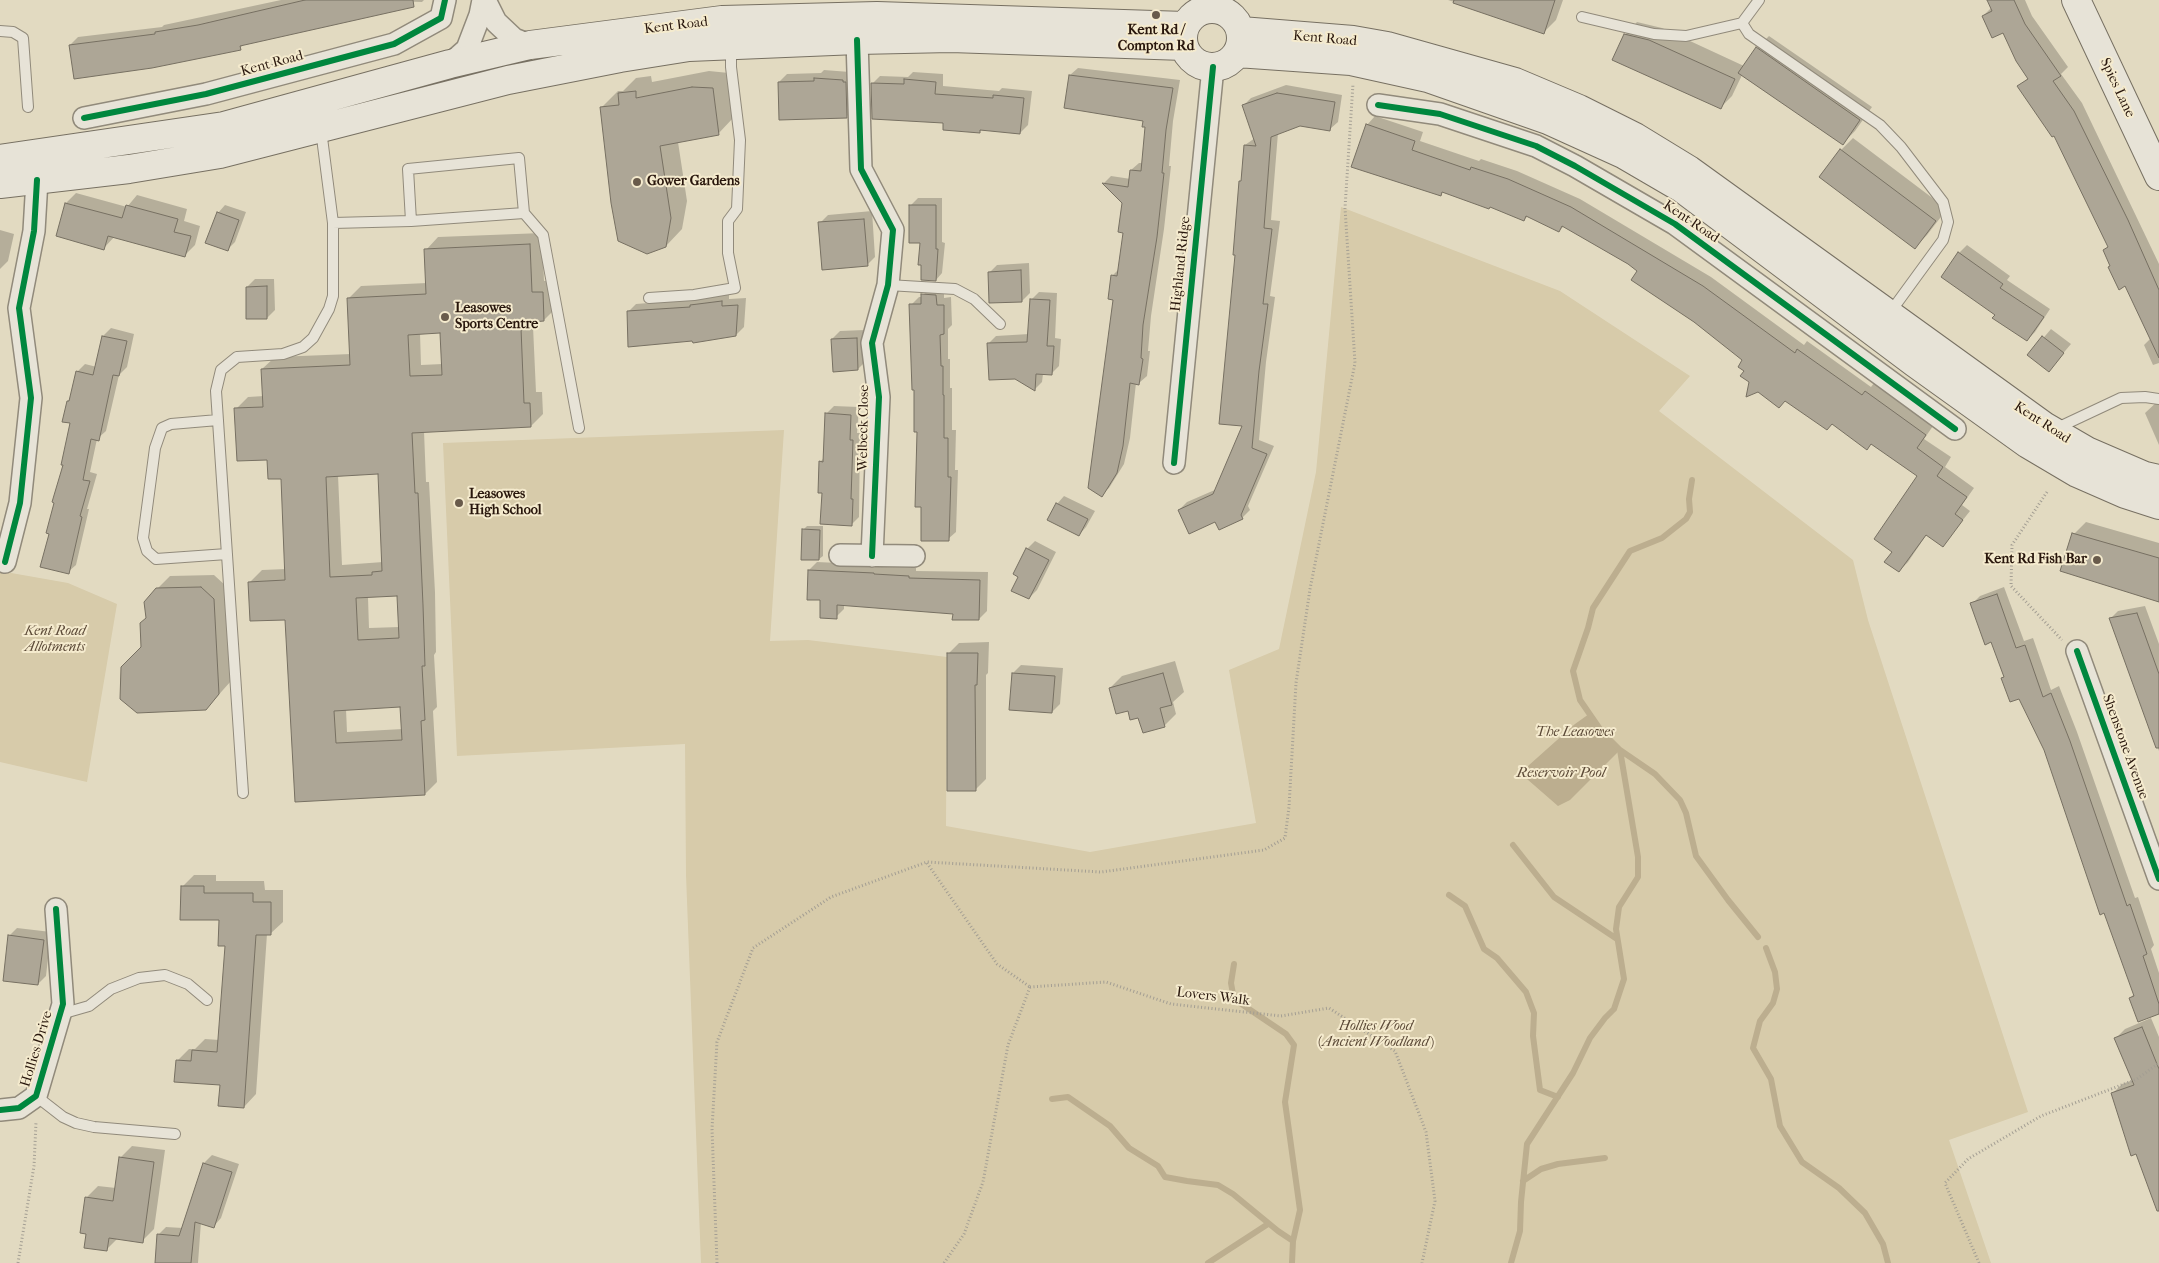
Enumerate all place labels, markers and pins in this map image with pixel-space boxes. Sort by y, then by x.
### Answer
marker: Kent Rd / Compton Rd [1150,9,1162,21]
place label: Kent Rd / Compton Rd [1118,23,1194,56]
place label: Gower Gardens [647,174,740,190]
marker: Gower Gardens [631,176,643,188]
place label: Leasowes Sports Centre [455,301,538,334]
marker: Leasowes Sports Centre [439,311,451,323]
place label: Leasowes High School [469,487,542,520]
marker: Leasowes High School [453,497,465,509]
place label: Kent Rd Fish Bar [1984,552,2087,568]
marker: Kent Rd Fish Bar [2091,554,2103,566]

